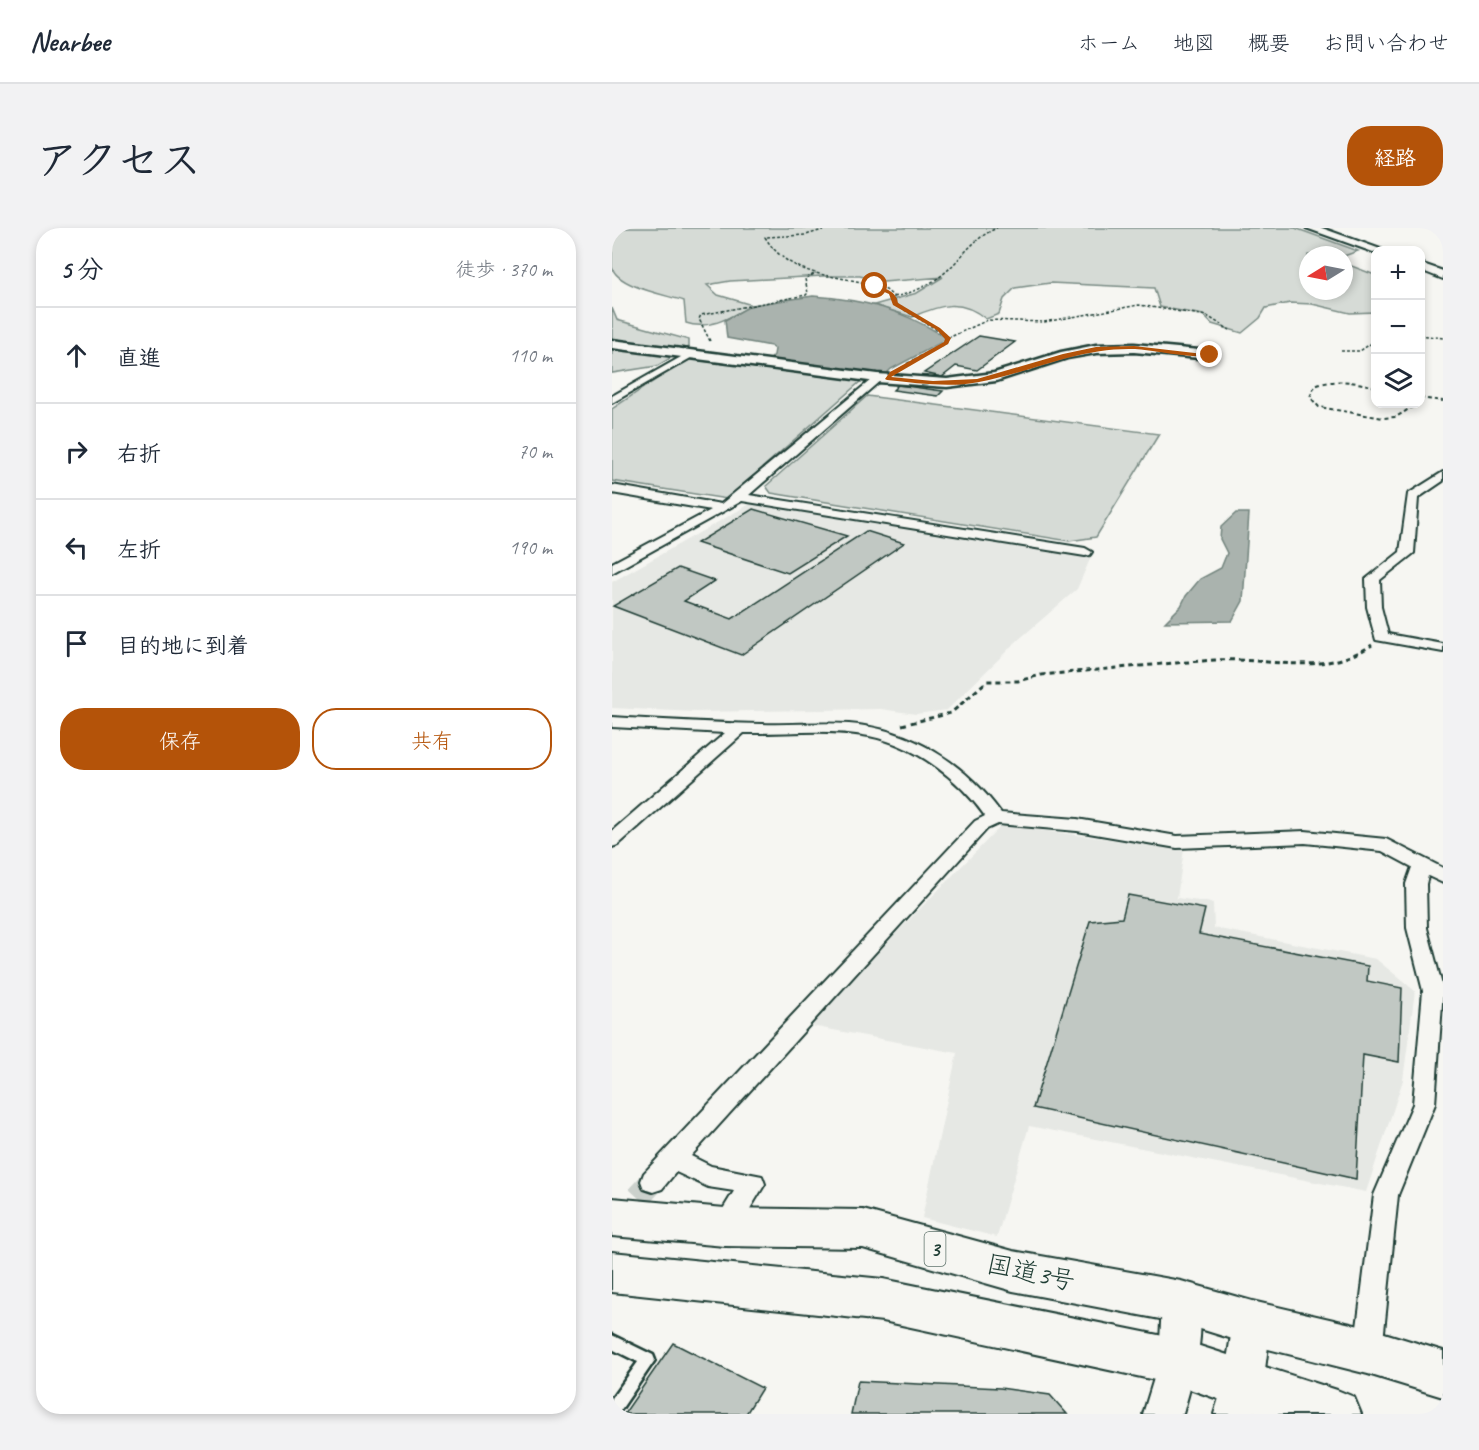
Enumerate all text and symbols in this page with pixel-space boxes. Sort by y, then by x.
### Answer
text: Nearbee [30,24,110,59]
text: ホーム [1078,30,1140,56]
text: 地図 [1173,30,1215,56]
text: 概要 [1248,30,1290,56]
text: お問い合わせ [1323,30,1449,56]
button: 経路 [1347,126,1443,186]
text: アクセス [36,134,201,187]
north arrow [1299,246,1353,300]
map controls [1371,246,1425,408]
button: + [1371,246,1425,300]
text: 5 分 [60,253,104,286]
text: 徒歩 · 370 m [456,257,552,282]
route start [861,272,887,298]
button: − [1371,300,1425,354]
icon: ahead [60,339,93,372]
route end [1196,341,1222,367]
text: 110 m [509,343,552,368]
text: 直進 [117,344,161,372]
button: layers [1371,354,1425,408]
icon: right [60,435,93,468]
text: 70 m [518,439,552,464]
text: 右折 [117,440,161,468]
icon: left [60,531,93,564]
text: 190 m [509,535,552,560]
text: 左折 [117,536,161,564]
icon: arrive [60,627,93,660]
text: 目的地に到着 [117,632,249,660]
button: 保存 [60,708,300,770]
button: 共有 [312,708,552,770]
road number: 3 [924,1232,946,1266]
street label: 国道3号 [984,1247,1078,1298]

